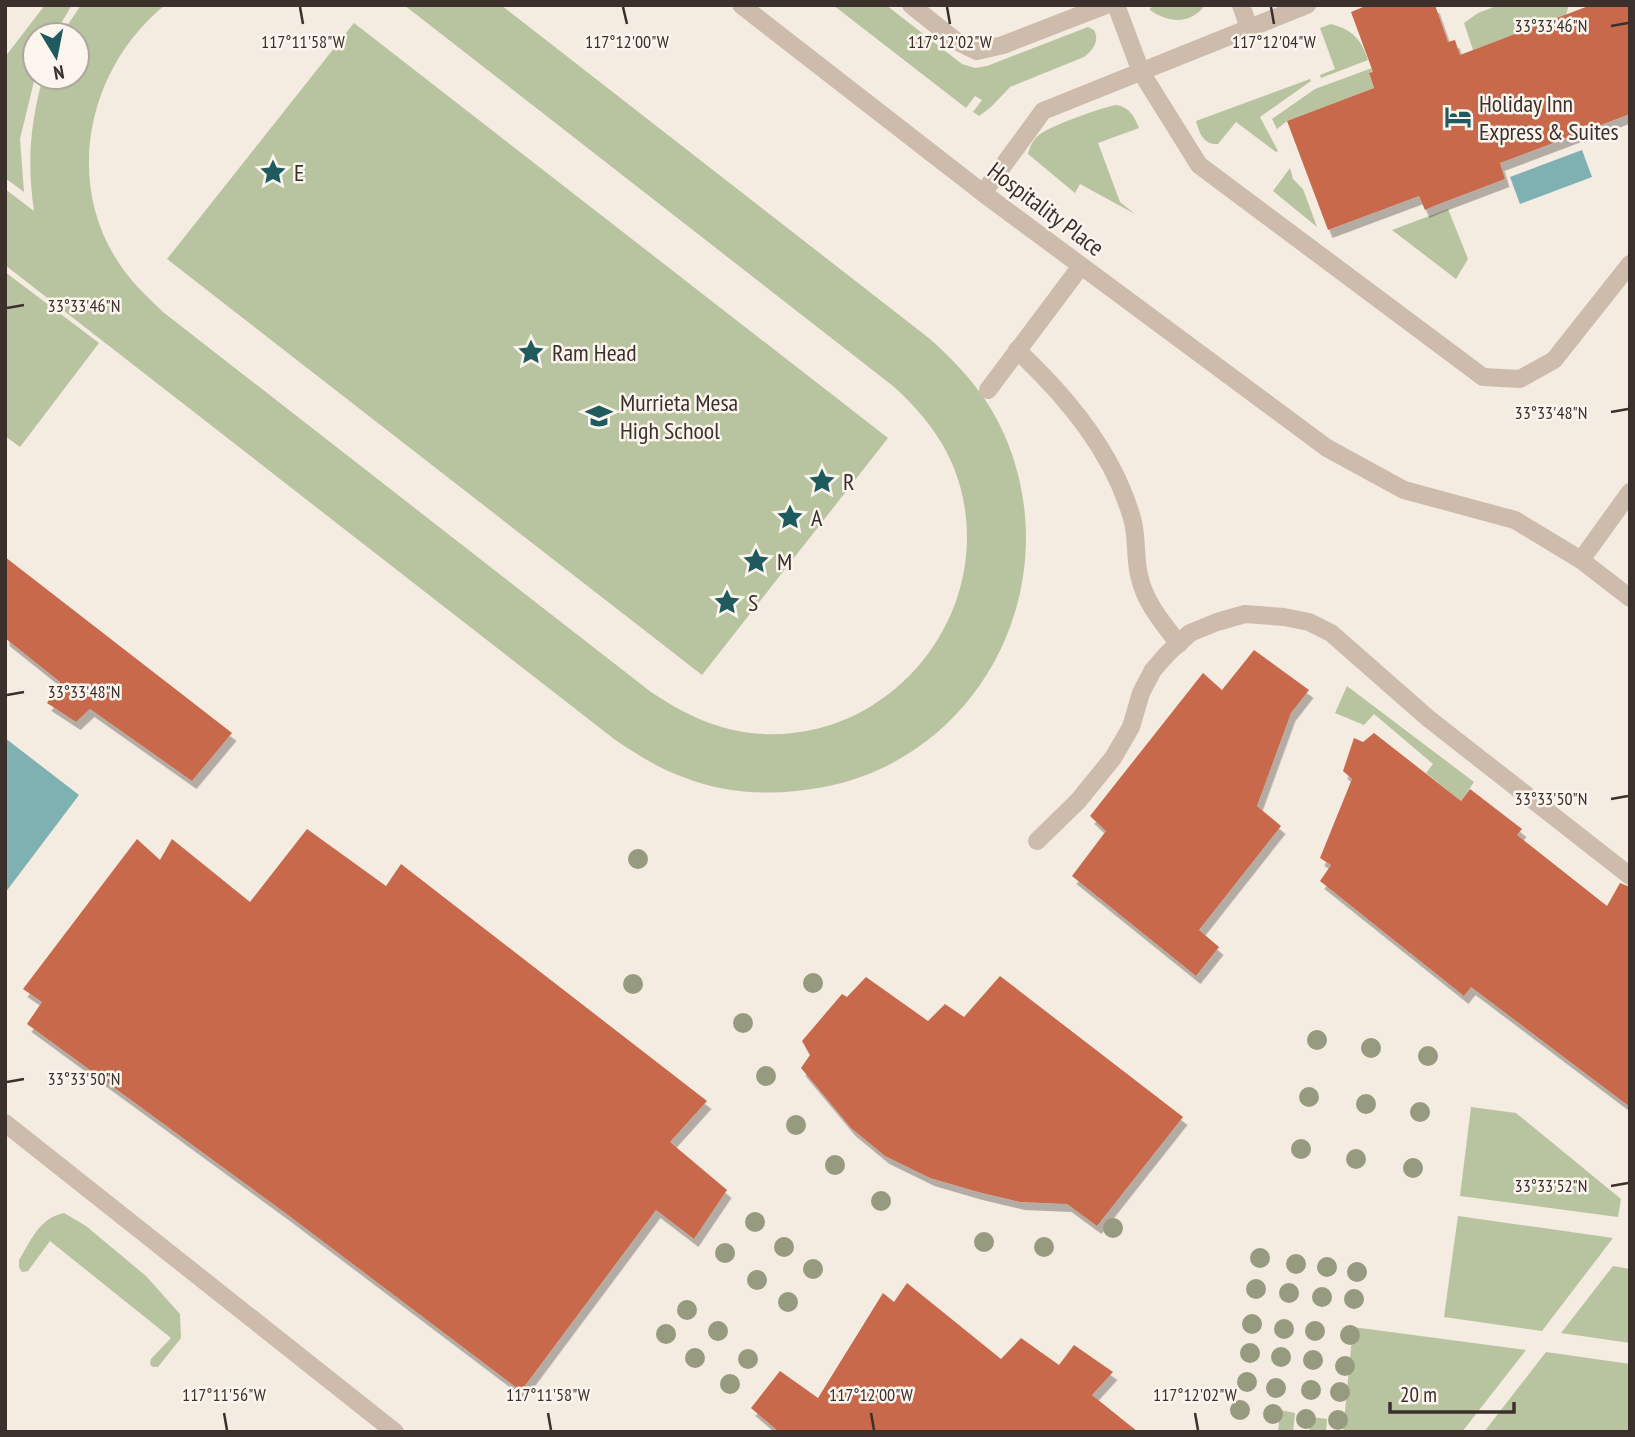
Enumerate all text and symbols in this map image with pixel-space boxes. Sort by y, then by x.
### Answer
text: 33°33'46"N [1515,14,1587,37]
north arrow [21,21,91,91]
text: 117°11'58"W [261,30,345,53]
text: 117°12'00"W [585,30,669,53]
text: 117°12'02"W [908,30,992,53]
text: 117°12'04"W [1232,30,1316,53]
text: N [52,60,66,85]
place label: Holiday Inn Express & Suites [1479,88,1619,147]
hotel icon: Holiday Inn Express & Suites [1443,102,1473,132]
street label: Hospitality Place [982,155,1110,263]
place icon: E [258,157,288,187]
place label: E [294,157,304,188]
text: 33°33'46"N [48,294,120,317]
place icon: Ram Head [516,337,546,367]
place label: Ram Head [552,337,637,368]
place label: Murrieta Mesa High School [620,387,738,446]
school or university icon: Murrieta Mesa High School [584,401,614,431]
text: 33°33'48"N [1515,401,1587,424]
place icon: R [807,466,837,496]
place label: R [843,466,855,497]
place icon: A [775,502,805,532]
place label: A [811,502,823,533]
place icon: M [741,546,771,576]
place label: M [777,546,792,577]
place icon: S [712,587,742,617]
place label: S [748,587,758,618]
text: 33°33'48"N [48,680,120,703]
text: 33°33'50"N [1515,787,1587,810]
text: 33°33'50"N [48,1067,120,1090]
text: 33°33'52"N [1515,1174,1587,1197]
scale bar [1390,1370,1514,1414]
text: 20 m [1400,1381,1437,1408]
text: 117°11'56"W [182,1383,266,1406]
text: 117°11'58"W [506,1383,590,1406]
text: 117°12'00"W [829,1383,913,1406]
text: 117°12'02"W [1153,1383,1237,1406]

